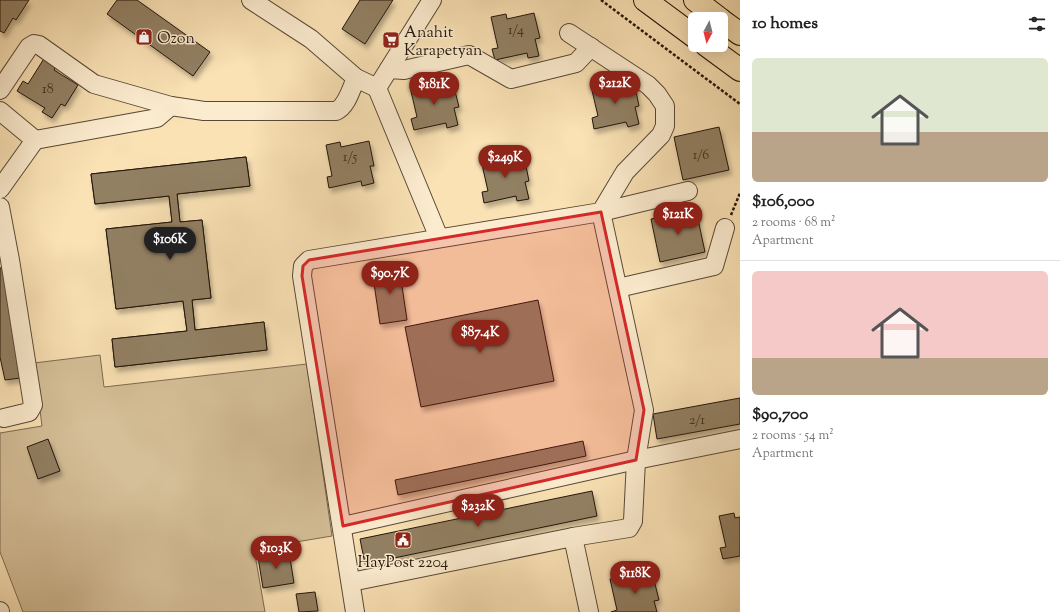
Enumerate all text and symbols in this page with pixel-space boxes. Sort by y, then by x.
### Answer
north arrow [688,12,728,52]
map controls [688,12,728,52]
text: 10 homes [752,12,818,36]
icon: filters [1026,13,1048,35]
house number: 1/4 [508,21,524,41]
place label: Anahit Karapetyan [404,22,483,63]
shop icon: Ozon [134,27,154,47]
place label: Ozon [157,28,195,51]
supermarket icon: Anahit Karapetyan [381,30,401,50]
pin: $212K [587,71,643,105]
pin: $181K [406,72,462,106]
text: $212K [599,75,631,93]
text: $181K [418,76,450,94]
house number: 18 [42,80,54,100]
icon: home [864,84,936,156]
pin: $249K [477,145,533,179]
house number: 1/6 [693,146,709,166]
house number: 1/5 [343,148,357,168]
text: $249K [487,149,523,167]
text: $106,000 [752,190,815,214]
pin: $121K [650,202,706,236]
text: $121K [662,206,694,224]
text: 2 rooms · 68 m² [752,214,836,232]
pin: $106K [142,227,198,261]
text: $106K [153,231,187,249]
text: Apartment [752,232,813,250]
pin: $90.7K [357,261,423,295]
text: $90.7K [371,265,409,283]
icon: home [864,297,936,369]
pin: $87.4K [447,320,513,354]
text: $87.4K [461,324,499,342]
text: $90,700 [752,403,808,427]
house number: 2/1 [689,411,705,431]
text: 2 rooms · 54 m² [752,427,834,445]
text: Apartment [752,445,813,463]
pin: $232K [450,494,506,528]
text: $232K [461,498,495,516]
public building icon: HayPost 2204 [393,530,413,550]
pin: $103K [248,536,304,570]
text: $103K [260,540,292,558]
place label: HayPost 2204 [358,552,448,575]
pin: $118K [607,561,663,595]
text: $118K [619,565,651,583]

